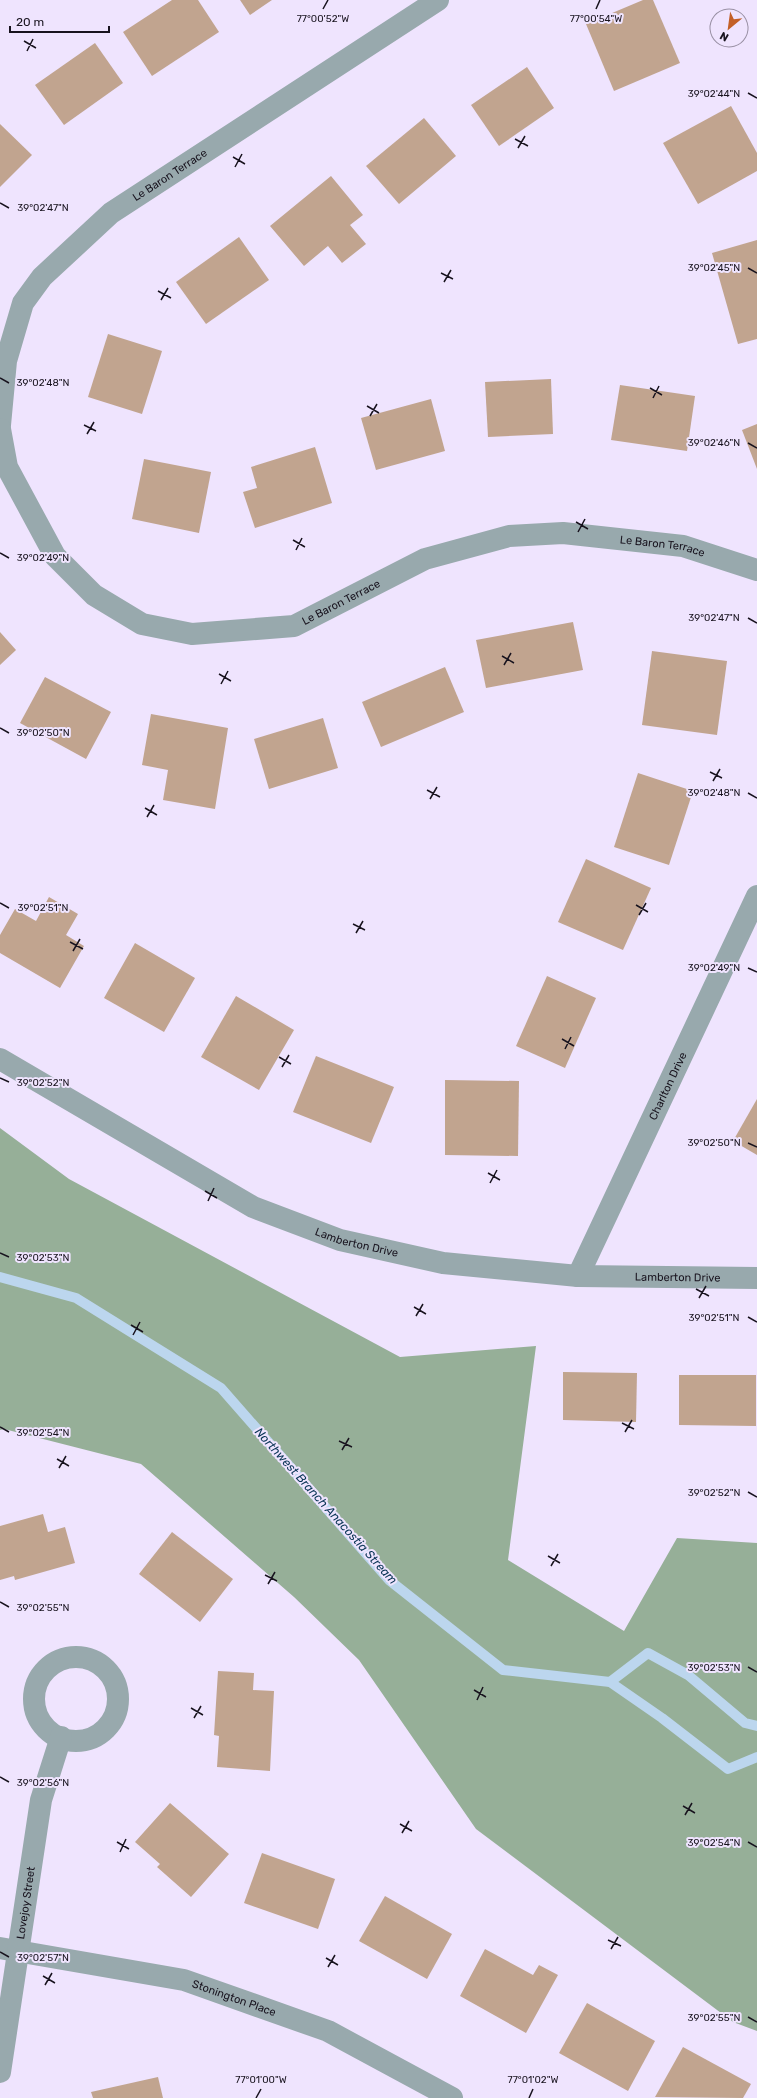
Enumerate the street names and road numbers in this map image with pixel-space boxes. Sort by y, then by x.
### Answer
street label: Le Baron Terrace [130,146,209,204]
street label: Le Baron Terrace [619,533,707,559]
street label: Le Baron Terrace [300,577,382,627]
street label: Charlton Drive [646,1050,689,1122]
street label: Lamberton Drive [313,1225,400,1259]
street label: Lamberton Drive [635,1270,720,1284]
street label: Lovejoy Street [14,1865,37,1940]
street label: Stonington Place [190,1977,278,2019]

